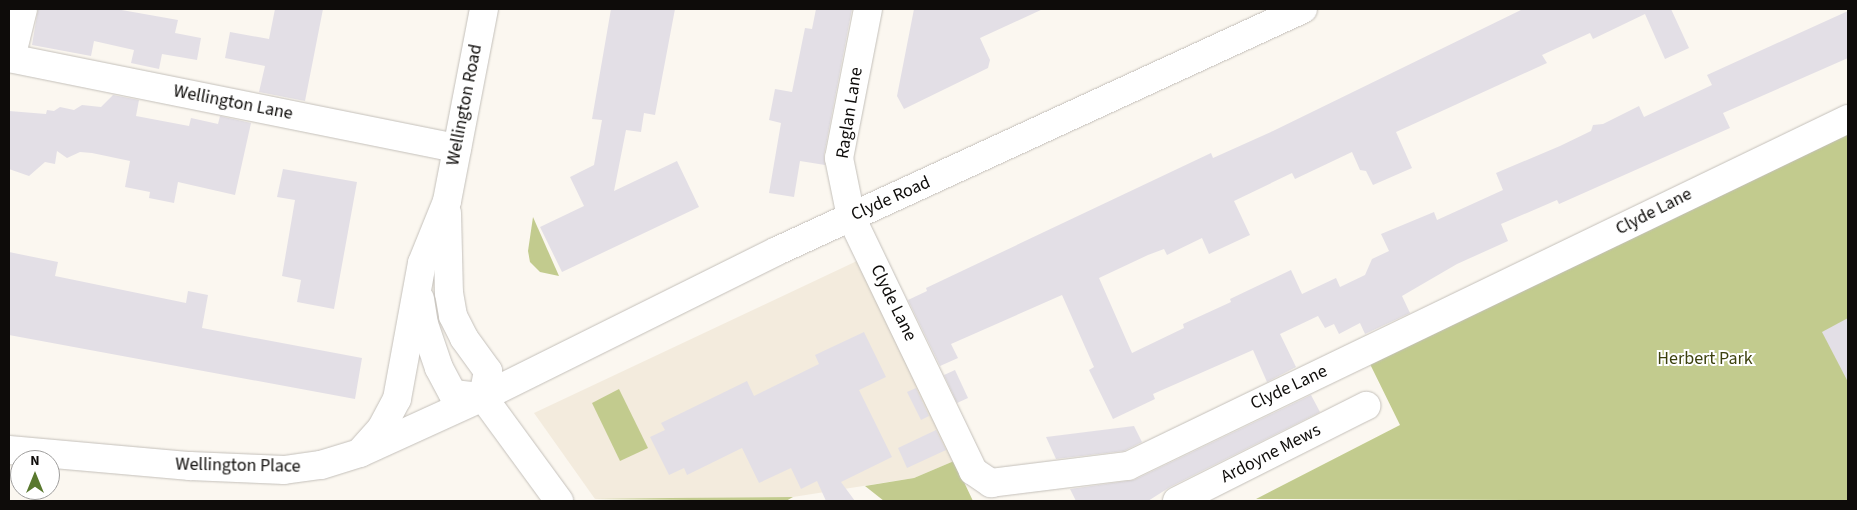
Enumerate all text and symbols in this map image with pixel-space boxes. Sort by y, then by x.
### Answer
street label: Wellington Road [443,42,487,168]
street label: Raglan Lane [832,66,868,160]
street label: Wellington Lane [171,81,295,125]
street label: Clyde Road [848,172,934,226]
street label: Clyde Lane [1612,184,1696,240]
street label: Clyde Lane [865,261,921,345]
park label: Herbert Park [1657,348,1753,370]
street label: Clyde Lane [1247,361,1331,415]
street label: Ardoyne Mews [1218,420,1324,488]
north arrow [10,450,60,500]
text: N [30,451,40,471]
street label: Wellington Place [175,454,301,478]

